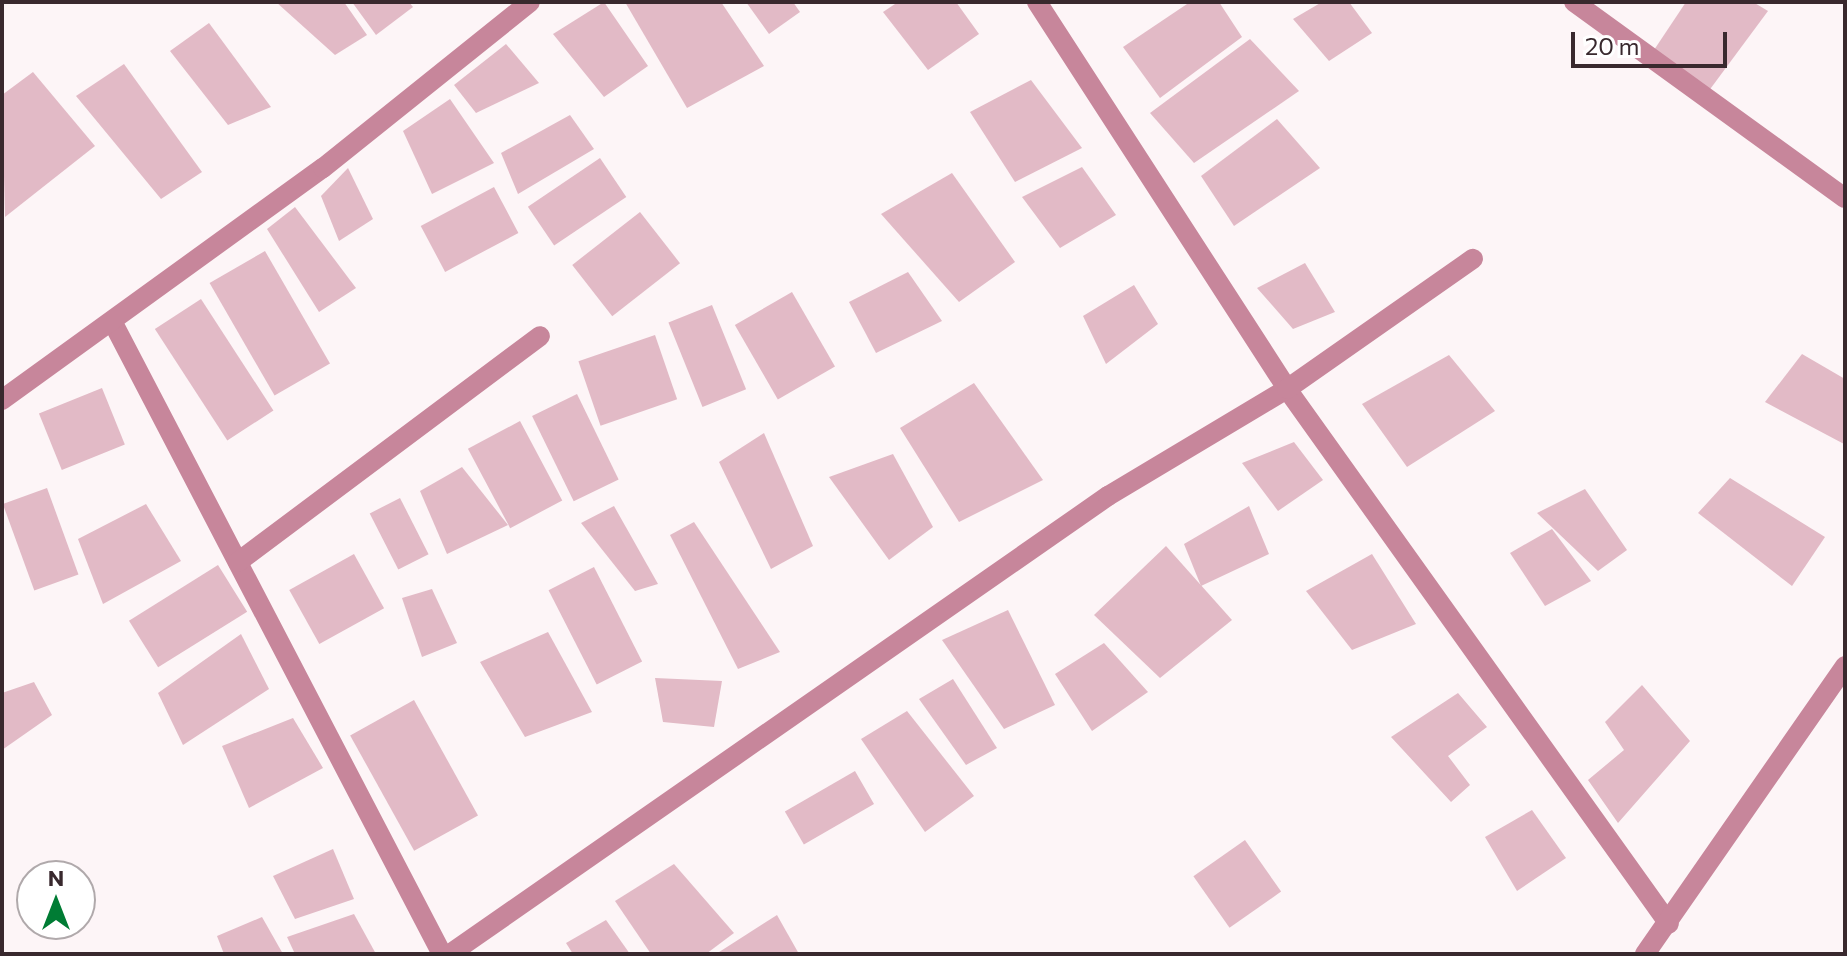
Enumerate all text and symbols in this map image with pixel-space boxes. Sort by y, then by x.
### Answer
scale bar [1575,16,1731,66]
text: 20 m [1585,31,1639,60]
north arrow [16,860,96,940]
text: N [48,864,64,891]

